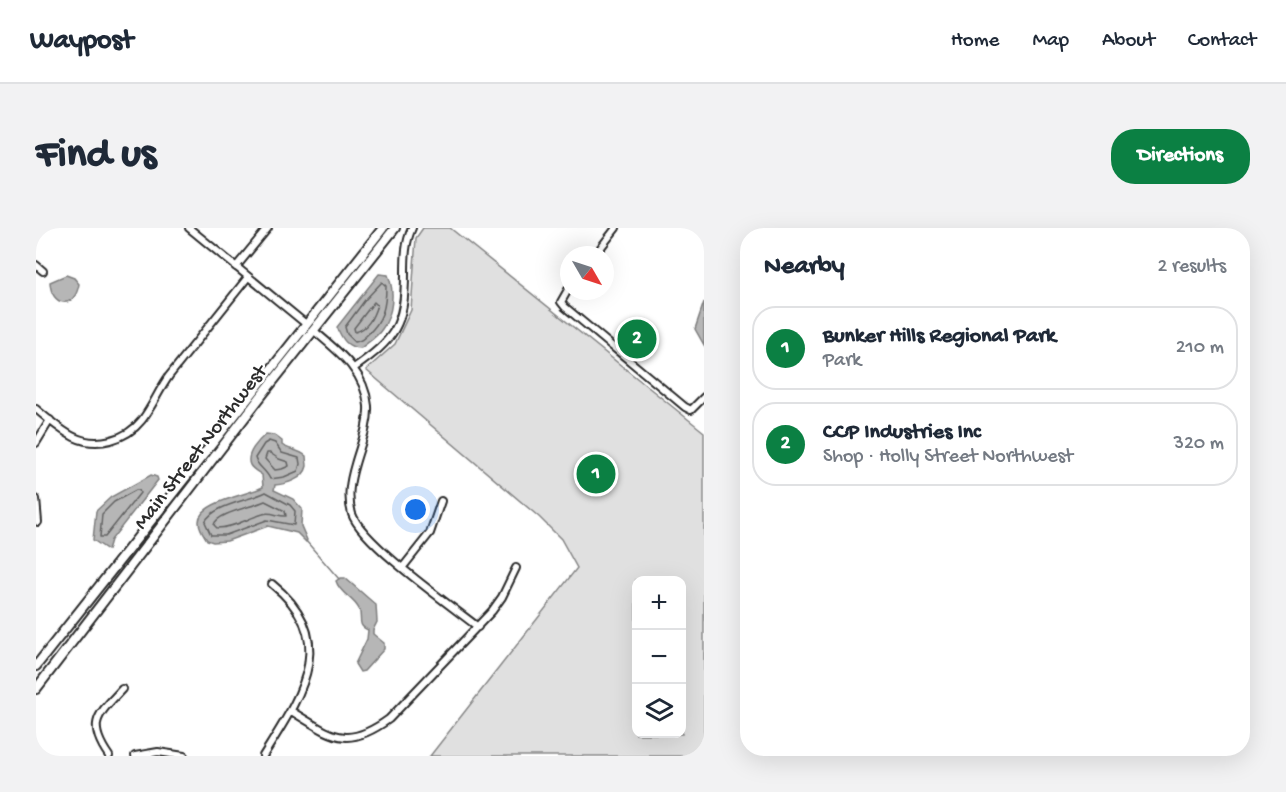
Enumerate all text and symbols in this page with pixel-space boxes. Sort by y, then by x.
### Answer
text: Waypost [30,25,133,58]
text: Home [951,29,999,54]
text: Map [1032,29,1069,54]
text: About [1102,29,1155,54]
text: Contact [1188,29,1256,54]
button: Directions [1111,129,1250,184]
text: Find us [36,132,156,181]
north arrow [560,246,614,300]
text: Nearby [764,252,845,283]
text: 2 results [1157,256,1226,279]
pin: 2 [618,316,656,362]
text: Bunker Hills Regional Park [823,324,1056,350]
text: 1 [781,337,790,360]
text: 210 m [1176,337,1224,360]
text: Park [823,350,861,373]
street label: Main Street Northwest [130,359,275,535]
text: CCP Industries Inc [823,420,981,446]
text: 2 [781,433,790,456]
text: 320 m [1174,433,1224,456]
text: Shop · Holly Street Northwest [823,446,1073,469]
pin: 1 [576,452,616,496]
your location [401,495,430,524]
map controls [632,576,686,738]
button: + [632,576,686,630]
button: − [632,630,686,684]
button: layers [632,684,686,738]

